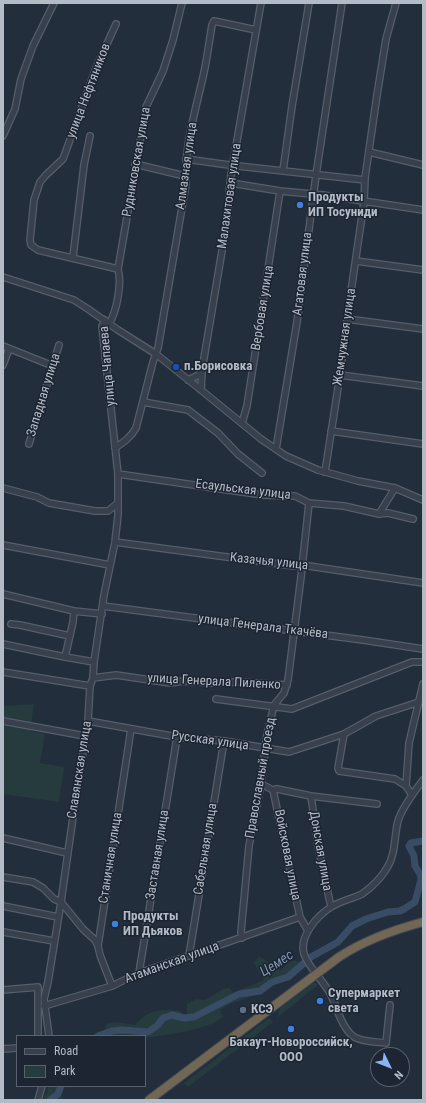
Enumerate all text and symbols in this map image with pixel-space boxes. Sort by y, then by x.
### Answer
street label: улица Нефтяников [64,41,114,141]
street label: Рудниковская улица [120,106,154,218]
street label: Алмазная улица [173,121,201,211]
street label: Малахитовая улица [215,142,245,250]
place label: Продукты ИП Тосуниди [308,190,378,221]
marker: Продукты ИП Тосуниди [295,200,305,210]
street label: Агатовая улица [290,232,316,316]
street label: Вербовая улица [249,264,277,352]
street label: Жемчужная улица [330,287,360,387]
street label: улица Чапаева [97,325,119,407]
street label: Западная улица [24,351,64,439]
place label: п.Борисовка [184,359,252,375]
marker: п.Борисовка [171,362,181,372]
street label: Есаульская улица [195,476,291,504]
street label: Казачья улица [229,550,309,574]
street label: улица Генерала Ткачёва [197,611,329,643]
street label: улица Генерала Пиленко [147,671,281,693]
street label: Православный проезд [243,716,279,840]
street label: Славянская улица [65,720,95,820]
street label: Русская улица [170,728,250,754]
street label: Сабельная улица [191,802,221,896]
street label: Войсковая улица [271,808,303,902]
street label: Заставная улица [143,809,173,901]
street label: Донская улица [305,810,335,892]
street label: Станичная улица [96,811,126,905]
place label: Продукты ИП Дьяков [123,909,182,940]
marker: Продукты ИП Дьяков [110,919,120,929]
street label: Атаманская улица [123,939,221,987]
water label: Цемес [257,947,297,981]
place label: Супермаркет света [328,986,400,1017]
marker: Супермаркет света [315,996,325,1006]
place label: КСЭ [251,1002,273,1018]
marker: КСЭ [238,1005,248,1015]
marker: Бакаут-Новороссийск, ООО [286,1024,296,1034]
legend [16,1035,146,1087]
place label: Бакаут-Новороссийск, ООО [229,1035,353,1066]
text: Road [54,1044,78,1058]
north arrow [370,1047,410,1087]
text: Park [54,1064,75,1078]
text: N [391,1068,405,1082]

